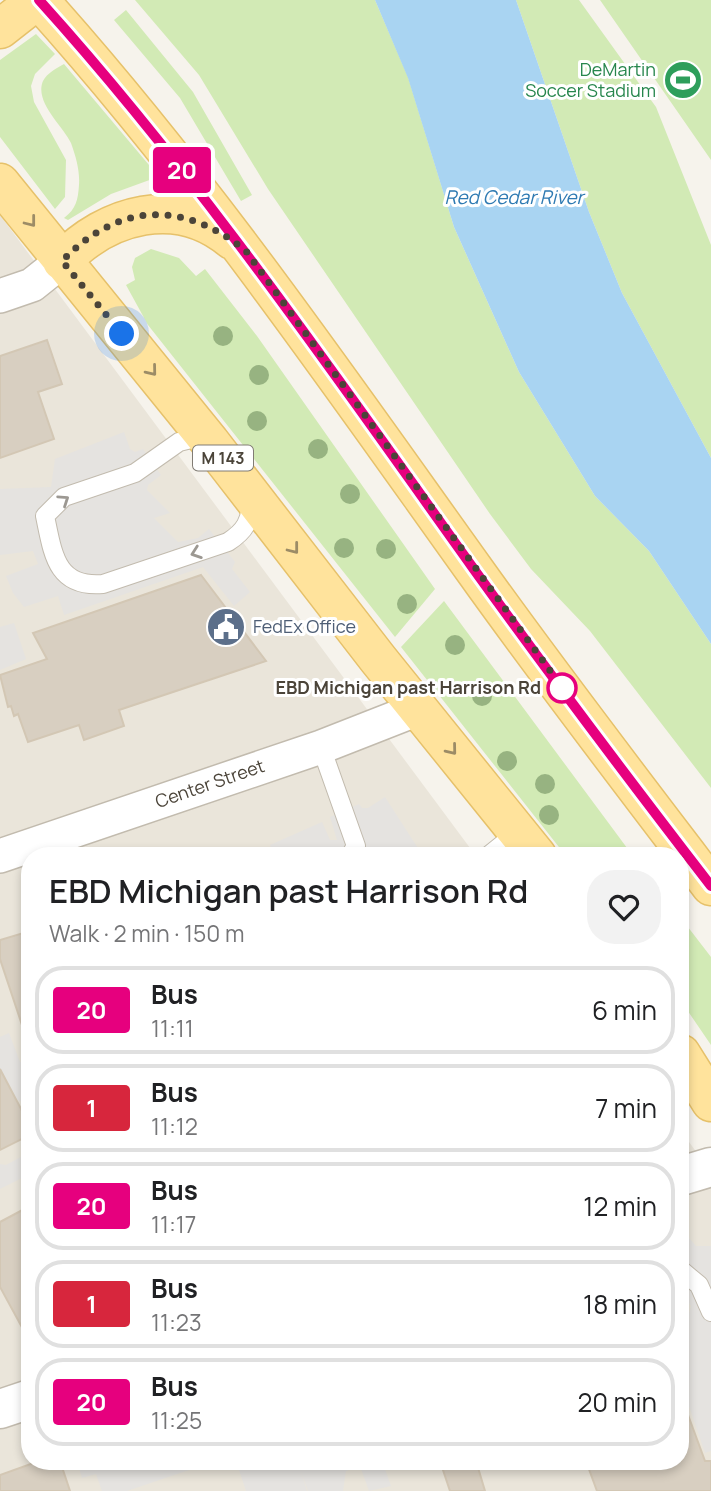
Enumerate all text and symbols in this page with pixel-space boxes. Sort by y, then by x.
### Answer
place label: DeMartin Soccer Stadium [525,57,656,102]
sports icon: DeMartin Soccer Stadium [662,59,704,101]
line badge: 20 [150,147,214,193]
text: 20 [167,153,197,186]
water label: Red Cedar River [445,184,586,210]
one-way arrow [22,215,35,227]
your location [104,316,139,351]
one-way arrow [144,362,156,375]
road number: M 143 [193,446,253,471]
one-way arrow [57,495,70,508]
one-way arrow [285,541,298,554]
one-way arrow [190,545,202,559]
public building icon: FedEx Office [205,606,247,648]
place label: FedEx Office [253,614,356,638]
marker: EBD Michigan past Harrison Rd [547,673,577,703]
place label: EBD Michigan past Harrison Rd [275,675,541,699]
one-way arrow [443,742,456,754]
street label: Center Street [152,753,268,813]
text: EBD Michigan past Harrison Rd [49,868,528,913]
button: heart [587,870,661,944]
text: Walk · 2 min · 150 m [49,917,245,949]
text: Bus [151,976,198,1012]
text: 6 min [592,992,657,1028]
text: 20 [76,993,107,1026]
text: 11:11 [151,1012,194,1044]
text: Bus [151,1074,198,1110]
text: 7 min [595,1090,657,1126]
text: 1 [86,1091,97,1124]
text: 11:12 [151,1110,198,1142]
text: Bus [151,1172,198,1208]
text: 12 min [583,1188,657,1224]
text: 20 [76,1189,107,1222]
text: 11:17 [151,1208,196,1240]
text: Bus [151,1270,198,1306]
text: 18 min [583,1286,657,1322]
text: 1 [86,1287,97,1320]
text: 11:23 [151,1306,202,1338]
text: Bus [151,1368,198,1404]
text: 20 min [578,1384,657,1420]
text: 20 [76,1385,107,1418]
text: 11:25 [151,1404,202,1436]

